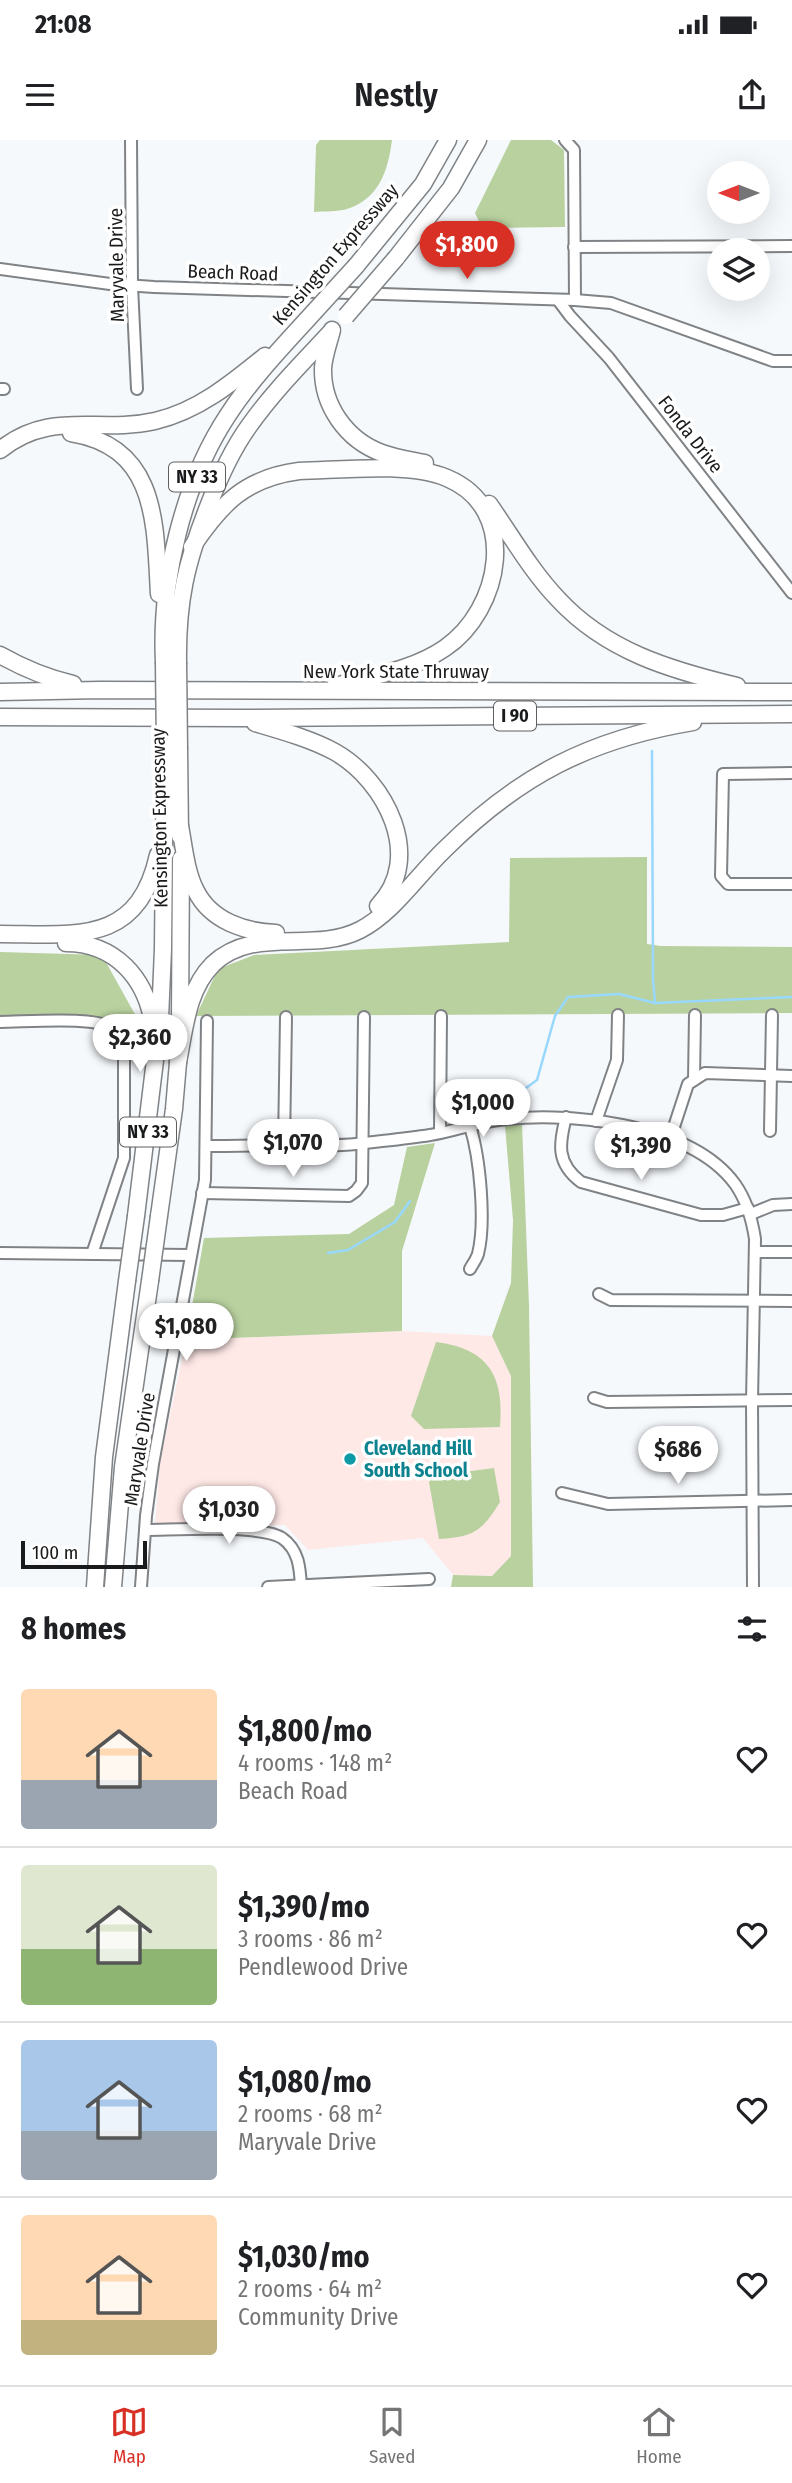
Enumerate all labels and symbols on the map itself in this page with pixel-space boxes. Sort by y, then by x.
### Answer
north arrow [707,161,770,224]
street label: Kensington Expressway [268,179,403,330]
street label: Maryvale Drive [104,208,129,322]
pin: $1,800 [410,222,524,281]
street label: Beach Road [187,259,279,286]
street label: Fonda Drive [653,391,728,478]
road number: NY 33 [169,463,225,492]
street label: New York State Thruway [303,660,489,683]
road number: I 90 [494,702,536,730]
street label: Kensington Expressway [146,727,173,908]
pin: $2,360 [83,1014,197,1074]
pin: $1,000 [426,1080,540,1139]
road number: NY 33 [120,1118,176,1147]
pin: $1,070 [236,1119,350,1179]
pin: $1,390 [584,1122,698,1182]
pin: $1,080 [129,1304,243,1363]
street label: Maryvale Drive [119,1391,160,1507]
pin: $686 [637,1426,719,1486]
place label: Cleveland Hill South School [364,1437,473,1482]
marker: Cleveland Hill South School [342,1451,358,1467]
pin: $1,030 [172,1486,286,1546]
scale bar [21,1538,147,1570]

